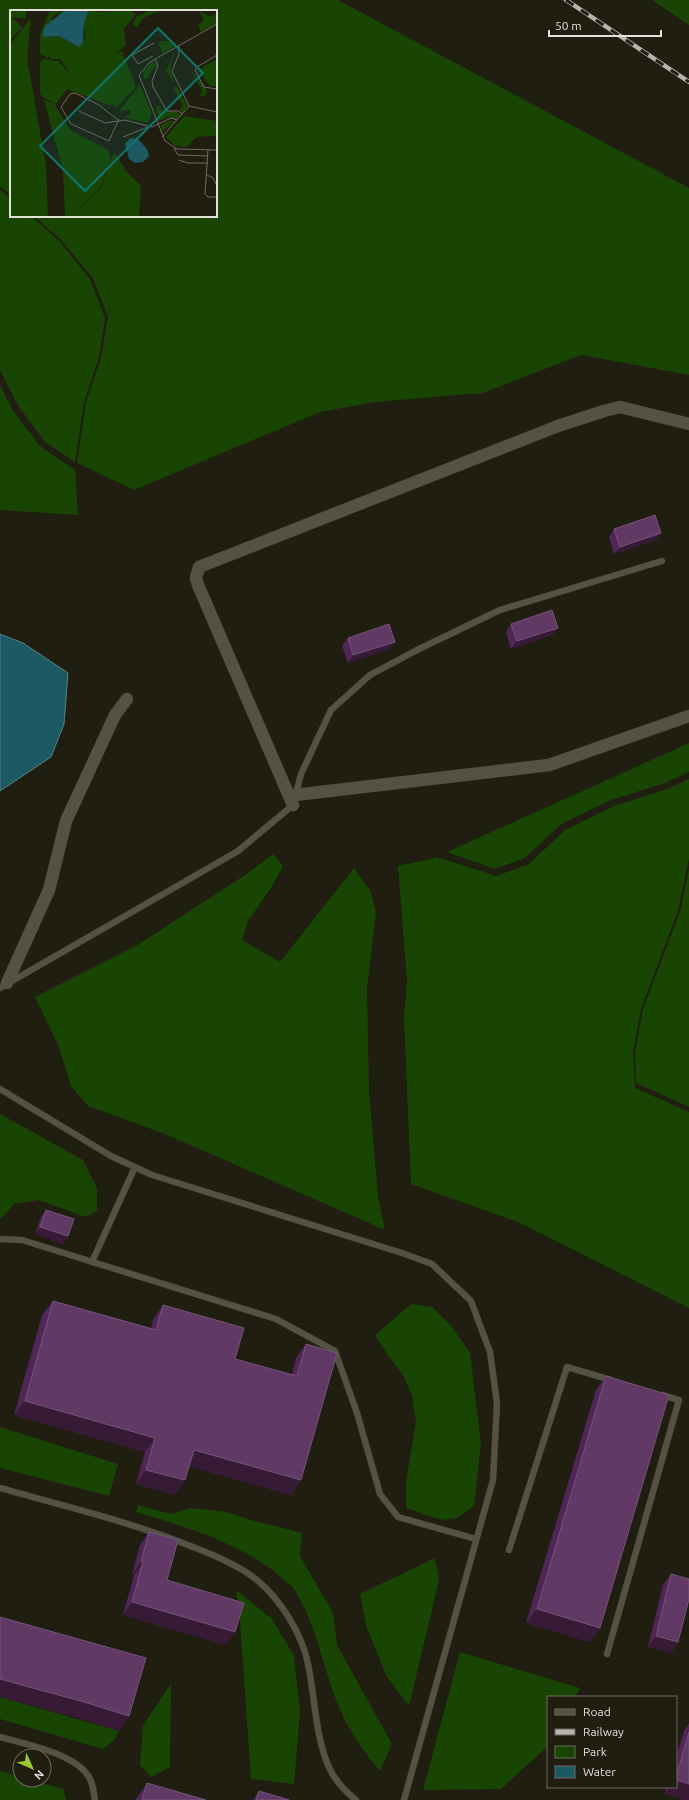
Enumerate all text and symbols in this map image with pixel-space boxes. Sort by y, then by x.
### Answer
inset map [10,10,217,217]
scale bar [549,12,661,38]
text: 50 m [555,19,582,32]
legend [547,1696,677,1788]
text: Road [583,1705,611,1718]
text: Railway [583,1725,624,1738]
text: Park [583,1745,607,1758]
north arrow [12,1748,52,1788]
text: Water [583,1765,616,1778]
text: N [32,1768,46,1782]

